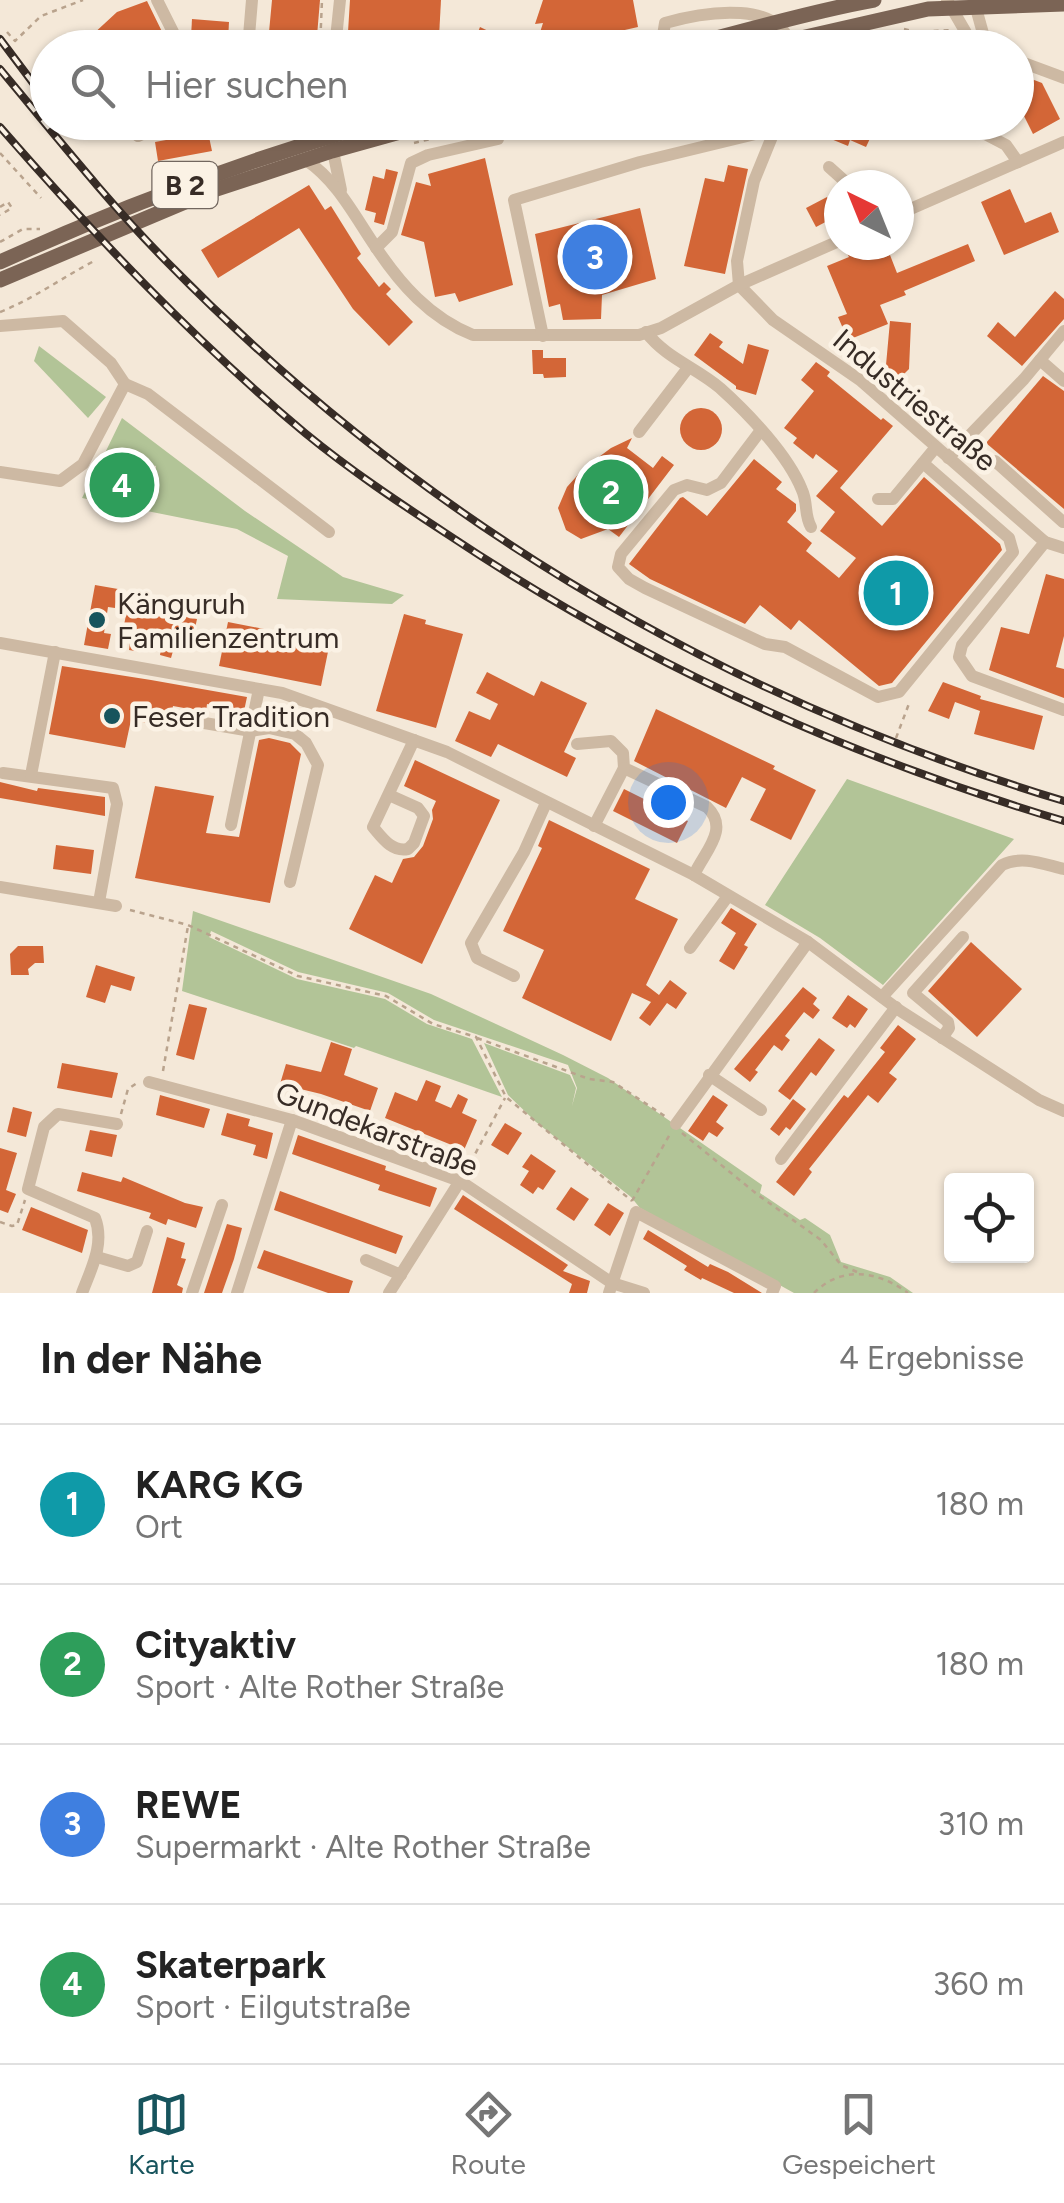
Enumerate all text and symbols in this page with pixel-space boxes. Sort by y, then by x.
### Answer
search box [30,30,1034,140]
icon: search [65,58,120,113]
text: Hier suchen [145,62,348,108]
road number: B 2 [152,162,218,208]
north arrow [824,170,914,260]
pin: 3 [562,220,628,294]
street label: Industriestraße [826,321,1004,479]
pin: 4 [90,448,154,522]
pin: 2 [578,454,644,530]
pin: 1 [864,556,928,630]
place label: Känguruh Familienzentrum [117,585,339,656]
marker: Känguruh Familienzentrum [86,609,108,631]
place label: Feser Tradition [132,698,330,735]
marker: Feser Tradition [101,705,123,727]
your location [643,777,694,828]
street label: Gundekarstraße [270,1073,484,1185]
map controls [944,1173,1034,1263]
button: locate [944,1173,1034,1263]
text: In der Nähe [40,1333,262,1384]
text: 4 Ergebnisse [839,1339,1024,1377]
text: KARG KG [135,1462,303,1508]
text: 1 [66,1485,79,1523]
text: 180 m [935,1485,1024,1523]
text: Ort [135,1508,183,1546]
text: Cityaktiv [135,1622,296,1668]
text: 2 [63,1645,82,1683]
text: 180 m [935,1645,1024,1683]
text: Sport · Alte Rother Straße [135,1668,504,1706]
text: REWE [135,1782,242,1828]
text: 3 [64,1805,81,1843]
text: 310 m [938,1805,1024,1843]
text: Supermarkt · Alte Rother Straße [135,1828,591,1866]
text: Skaterpark [135,1942,326,1988]
text: 4 [62,1965,83,2003]
text: 360 m [933,1965,1024,2003]
text: Sport · Eilgutstraße [135,1988,411,2026]
tab: Karte [128,2087,194,2181]
tab: Route [451,2087,526,2181]
tab: Gespeichert [782,2087,936,2181]

